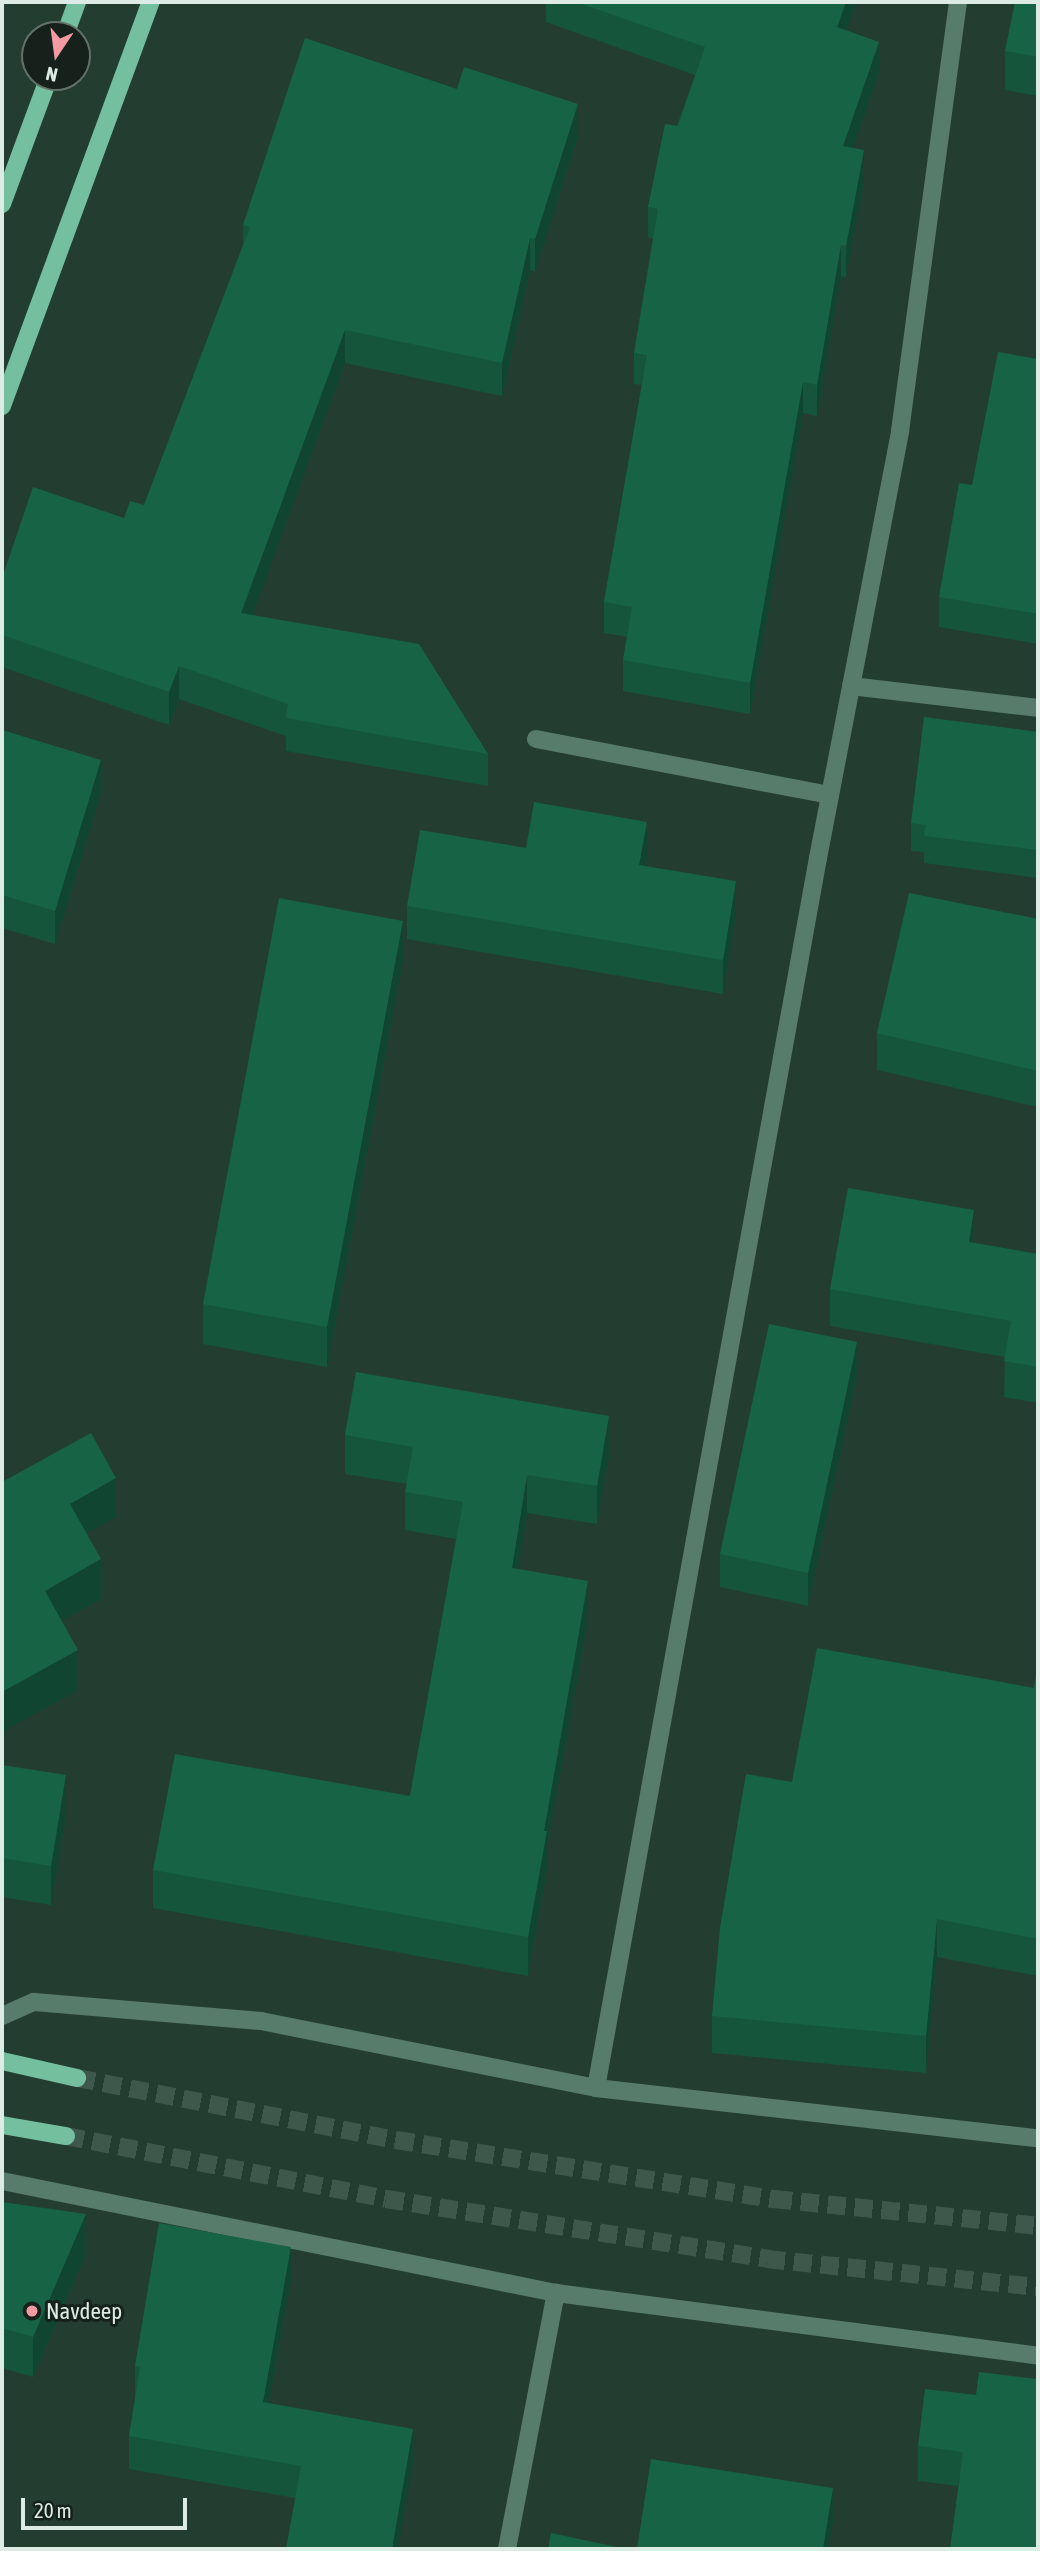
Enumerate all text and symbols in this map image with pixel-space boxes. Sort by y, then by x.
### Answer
north arrow [21,21,91,91]
text: N [44,63,60,86]
place label: Navdeep [46,2297,122,2325]
marker: Navdeep [24,2303,40,2319]
scale bar [24,2484,191,2528]
text: 20 m [34,2498,72,2522]

